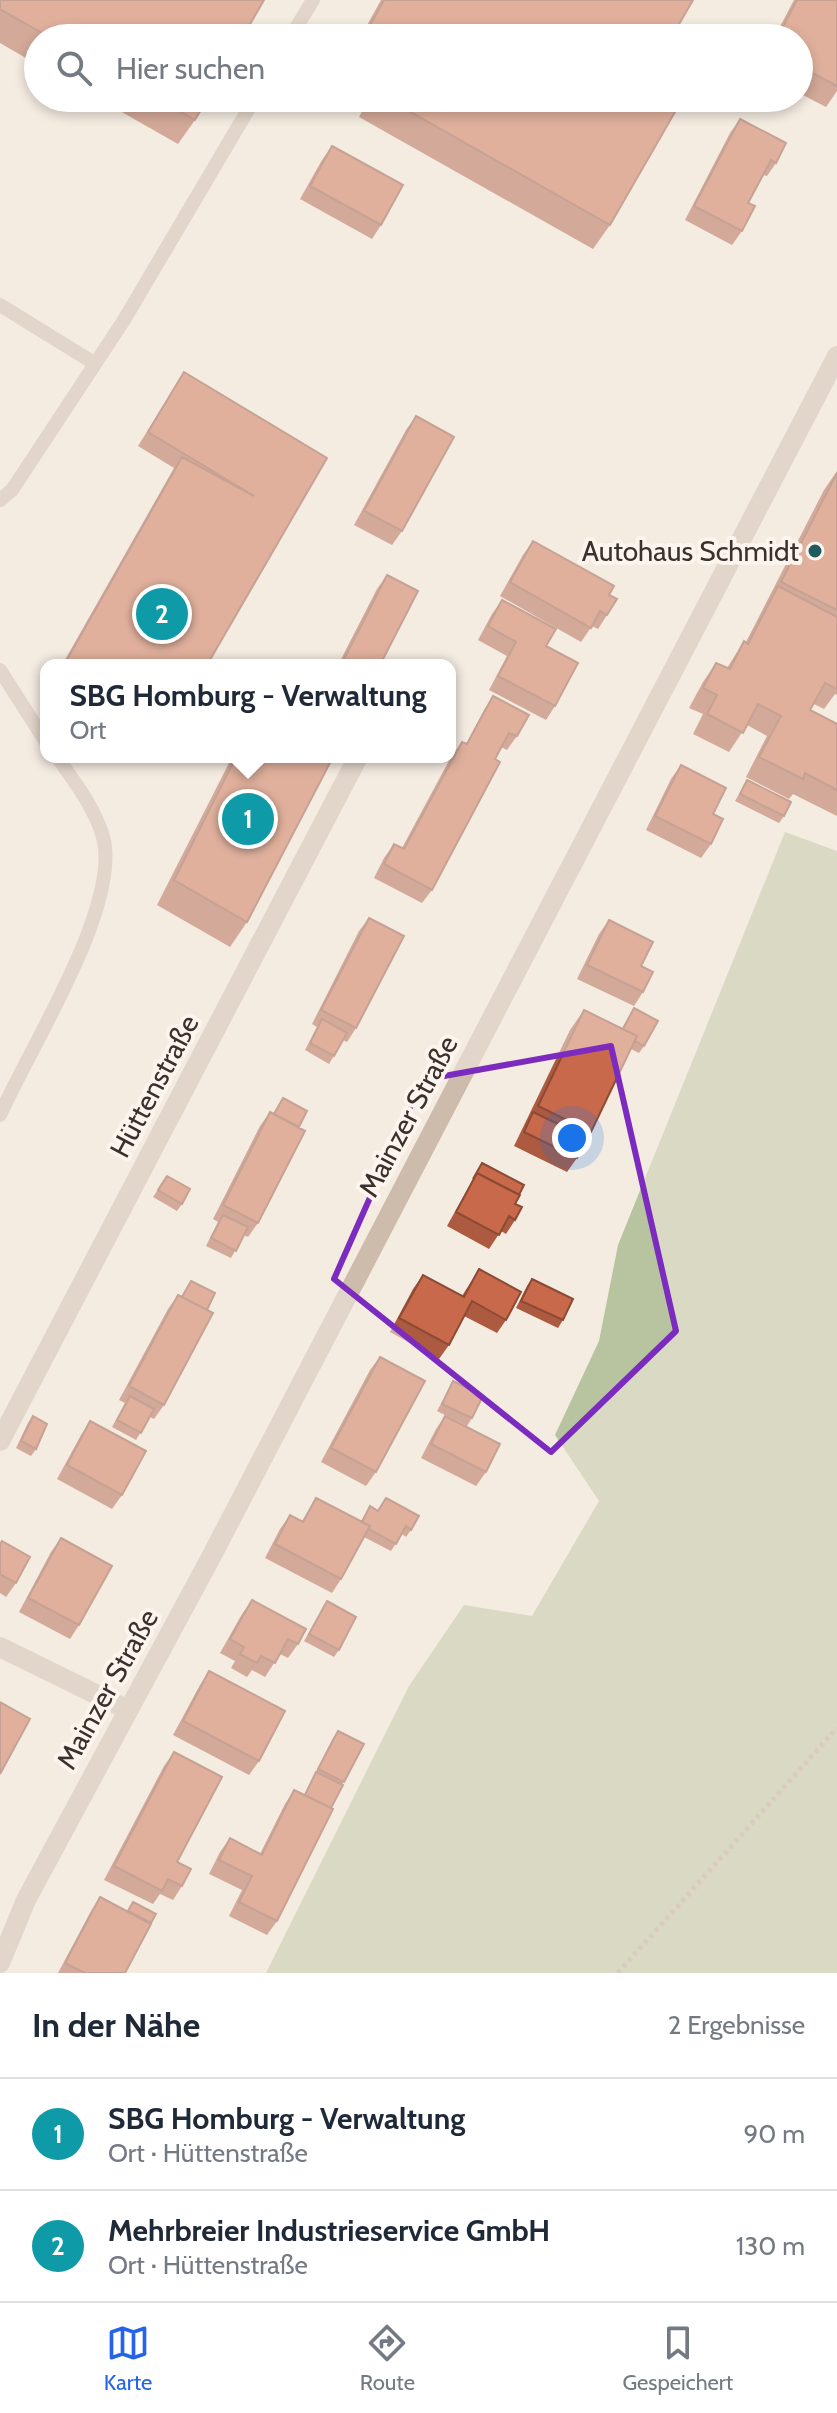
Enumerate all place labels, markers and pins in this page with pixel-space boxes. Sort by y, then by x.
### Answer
place label: Autohaus Schmidt [582,534,799,568]
marker: Autohaus Schmidt [806,542,824,560]
pin: 2 [136,584,188,644]
pin: 1 [222,789,274,849]

